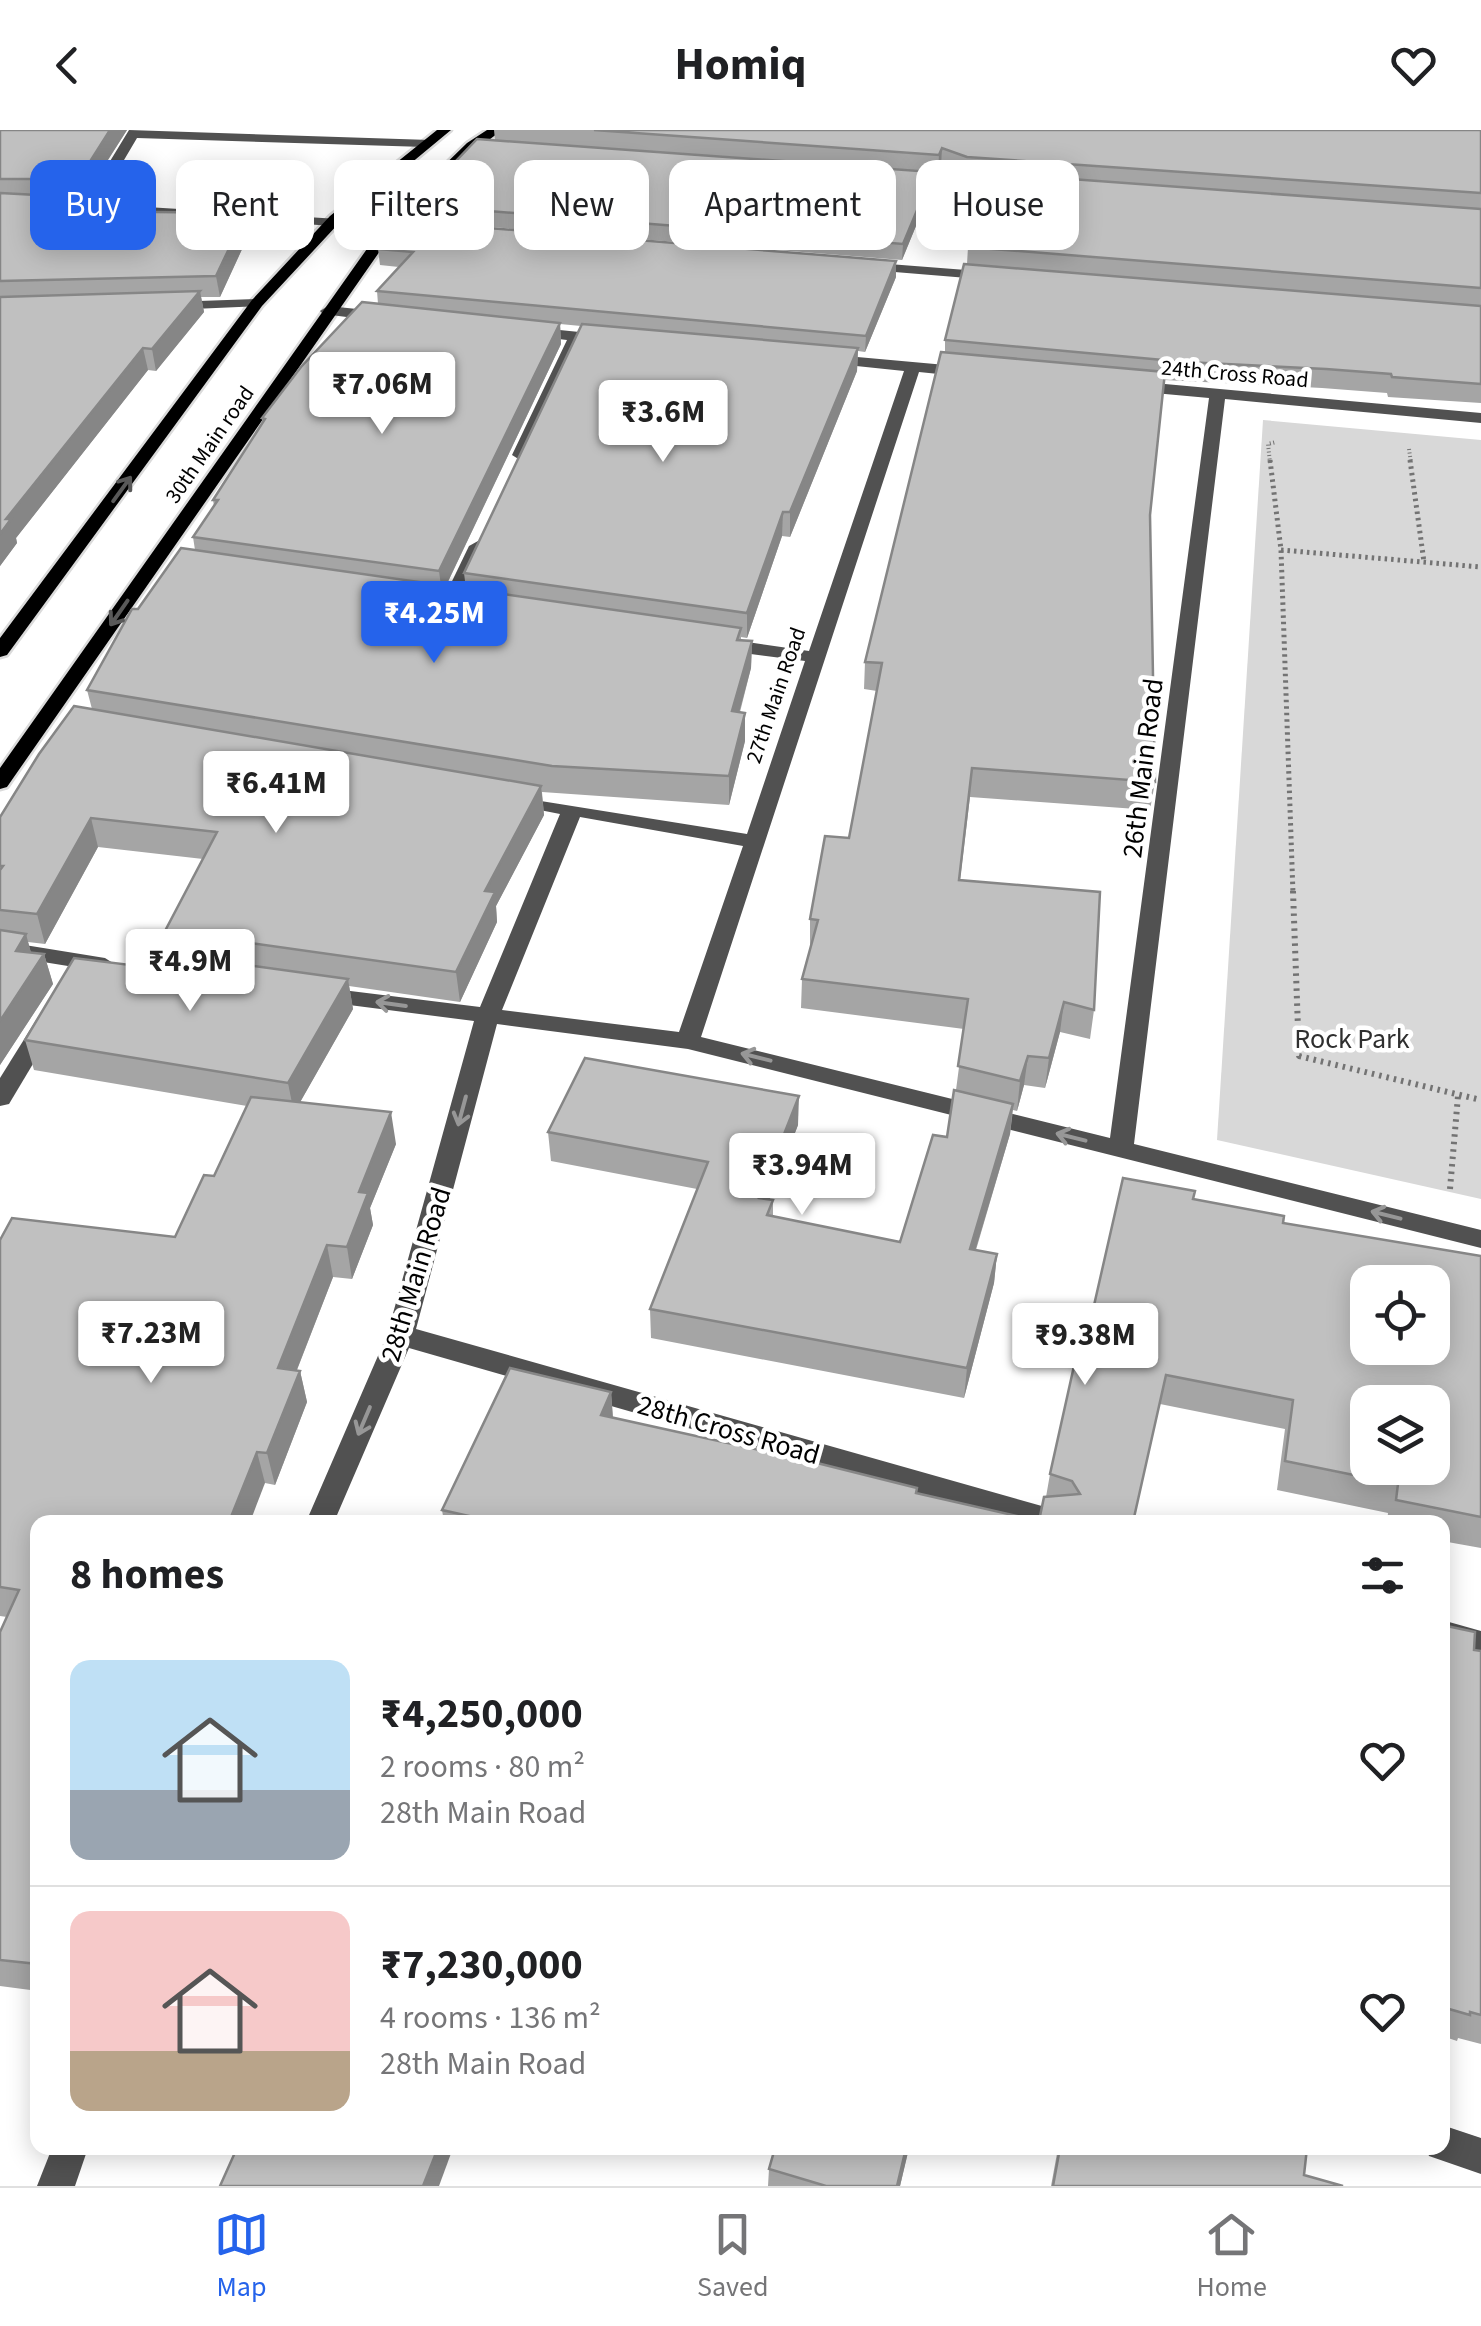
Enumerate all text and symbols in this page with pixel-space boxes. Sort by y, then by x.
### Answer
text: Homiq [674,33,807,97]
icon: back [40,38,95,93]
icon: heart [1386,38,1441,93]
chip: Buy [30,160,156,250]
chip: Rent [176,160,314,250]
chip: Filters [334,160,494,250]
chip: New [514,160,649,250]
chip: Apartment [669,160,896,250]
chip: House [916,160,1079,250]
pin: ₹7.06M [301,352,463,437]
street label: 24th Cross Road [1160,352,1310,396]
text: ₹7.06M [331,361,433,407]
street label: 30th Main road [157,379,262,510]
pin: ₹3.6M [593,380,733,465]
text: ₹3.6M [621,389,705,435]
one-way arrow [111,476,132,503]
pin: ₹4.25M [353,581,515,666]
text: ₹4.25M [383,590,485,636]
one-way arrow [109,599,130,627]
street label: 27th Main Road [738,623,814,768]
street label: 26th Main Road [1112,676,1174,860]
pin: ₹6.41M [195,751,357,836]
text: ₹6.41M [225,760,327,806]
pin: ₹4.9M [120,929,260,1014]
text: ₹4.9M [148,938,232,984]
one-way arrow [375,994,407,1013]
park label: Rock Park [1294,1019,1410,1059]
one-way arrow [741,1047,772,1066]
one-way arrow [451,1095,470,1126]
one-way arrow [1056,1126,1087,1145]
pin: ₹3.94M [721,1133,883,1218]
text: ₹3.94M [751,1142,853,1188]
street label: 28th Main Road [370,1182,461,1366]
one-way arrow [1371,1205,1402,1224]
map controls [1350,1265,1450,1485]
button: locate [1350,1265,1450,1365]
pin: ₹7.23M [70,1301,232,1386]
pin: ₹9.38M [1004,1303,1166,1388]
text: ₹7.23M [100,1310,202,1356]
text: ₹9.38M [1034,1312,1136,1358]
street label: 28th Cross Road [633,1385,825,1475]
button: layers [1350,1385,1450,1485]
one-way arrow [354,1405,372,1435]
text: 8 homes [70,1545,224,1605]
icon: filters [1355,1548,1410,1603]
text: ₹4,250,000 [380,1684,583,1744]
icon: home [150,1700,270,1820]
icon: heart [1355,1733,1410,1788]
text: 2 rooms · 80 m² [380,1744,585,1790]
text: 28th Main Road [380,1790,586,1836]
text: ₹7,230,000 [380,1935,583,1995]
icon: home [150,1951,270,2071]
icon: heart [1355,1984,1410,2039]
text: 4 rooms · 136 m² [380,1995,601,2041]
text: 28th Main Road [380,2041,586,2087]
tab: Map [214,2207,269,2307]
tab: Saved [697,2207,768,2307]
tab: Home [1196,2207,1267,2307]

